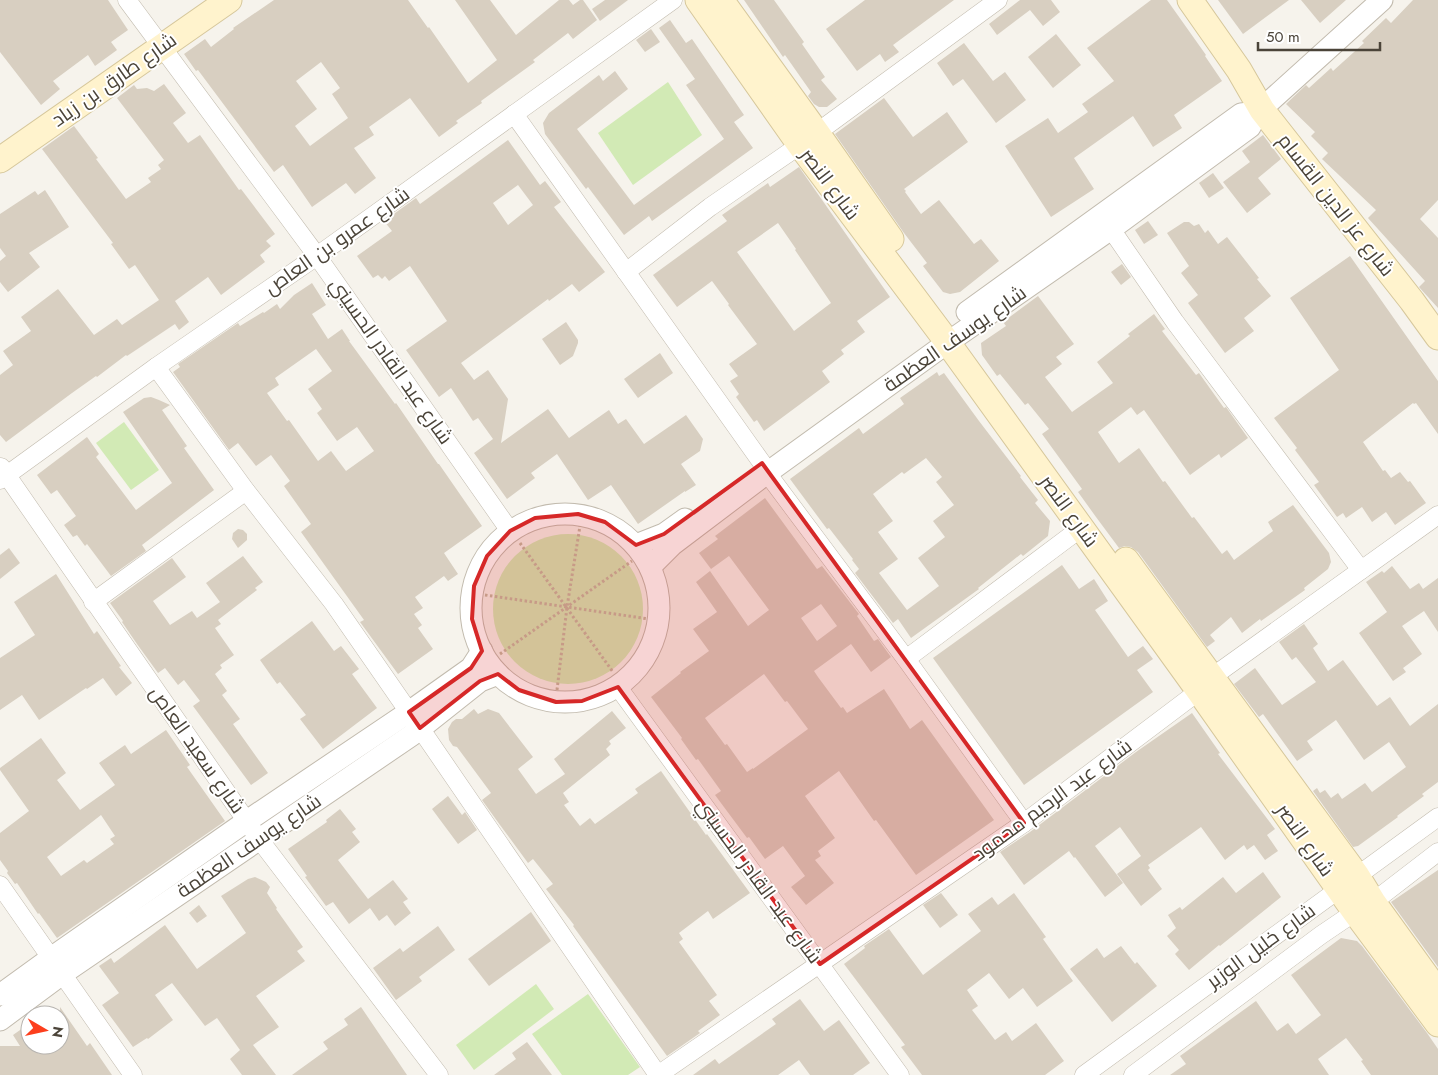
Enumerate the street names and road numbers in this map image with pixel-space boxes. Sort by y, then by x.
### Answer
street label: شارع طارق بن زياد [45,26,183,134]
street label: شارع عز الدين القسام [1271,127,1401,283]
street label: شارع النصر [793,141,867,226]
street label: شارع عمرو بن العاص [258,180,416,302]
street label: شارع عبد القادر الحسيني [322,272,460,451]
street label: شارع يوسف العظمة [877,279,1033,399]
street label: شارع النصر [1032,468,1105,553]
street label: شارع سعيد العاص [142,680,252,820]
street label: شارع عبد الرحيم محمود [966,732,1138,868]
street label: شارع يوسف العظمة [171,787,327,905]
street label: شارع عبد القادر الحسيني [688,792,829,970]
street label: شارع النصر [1268,797,1341,883]
street label: شارع خليل الوزير [1200,897,1321,996]

